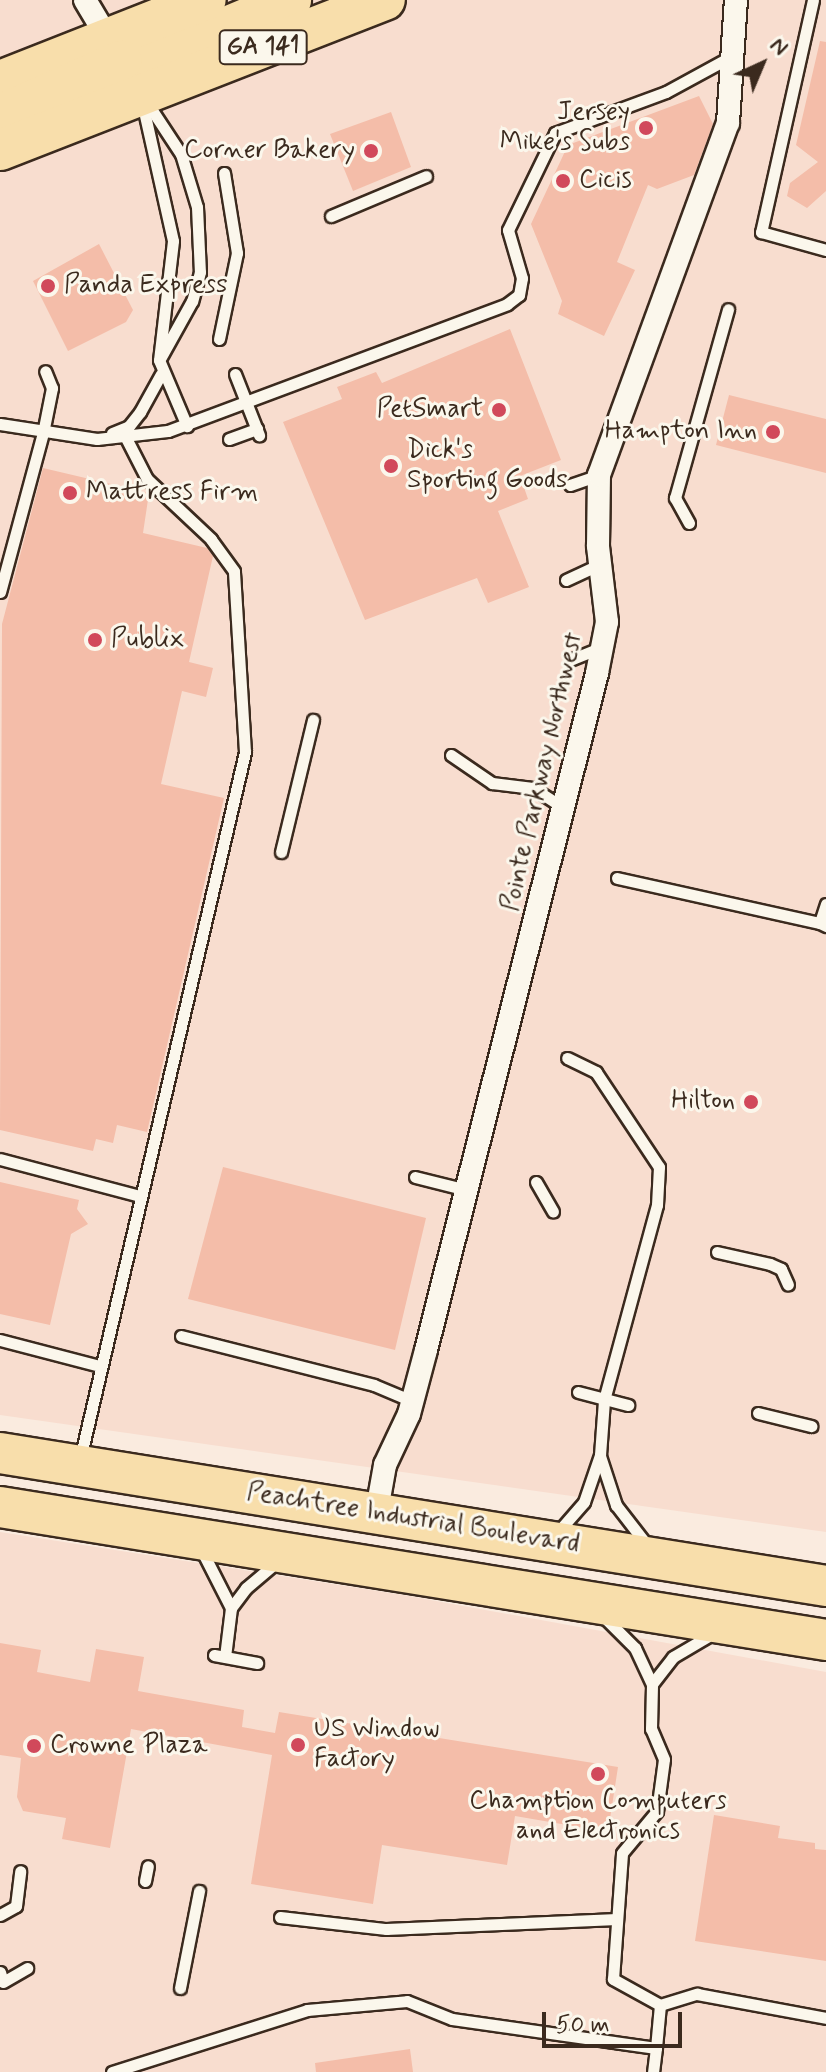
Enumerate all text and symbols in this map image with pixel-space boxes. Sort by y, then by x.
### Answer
north arrow [722,24,802,104]
road number: GA 141 [217,27,309,67]
text: N [764,32,794,62]
place label: Jersey Mike's Subs [499,97,630,158]
marker: Jersey Mike's Subs [637,119,655,137]
place label: Corner Bakery [185,135,355,167]
marker: Corner Bakery [362,142,380,160]
place label: Cicis [579,165,632,197]
marker: Cicis [554,172,572,190]
place label: Panda Express [64,270,228,302]
marker: Panda Express [39,277,57,295]
place label: PetSmart [377,394,483,426]
marker: PetSmart [490,401,508,419]
place label: Hampton Inn [604,416,757,448]
marker: Hampton Inn [764,423,782,441]
place label: Dick's Sporting Goods [407,435,567,496]
marker: Dick's Sporting Goods [382,457,400,475]
place label: Mattress Firm [86,477,258,509]
marker: Mattress Firm [61,484,79,502]
place label: Publix [111,624,184,656]
street label: Pointe Parkway Northwest [496,629,590,915]
marker: Publix [86,631,104,649]
place label: Hilton [671,1086,735,1118]
marker: Hilton [742,1093,760,1111]
street label: Peachtree Industrial Boulevard [246,1478,580,1560]
place label: US Window Factory [314,1714,439,1776]
place label: Crowne Plaza [50,1730,203,1762]
marker: US Window Factory [289,1736,307,1754]
marker: Crowne Plaza [25,1737,43,1755]
marker: Chamption Computers and Electronics [589,1765,607,1783]
place label: Chamption Computers and Electronics [471,1786,725,1848]
scale bar [546,1996,686,2046]
text: 50 m [556,2010,610,2041]

